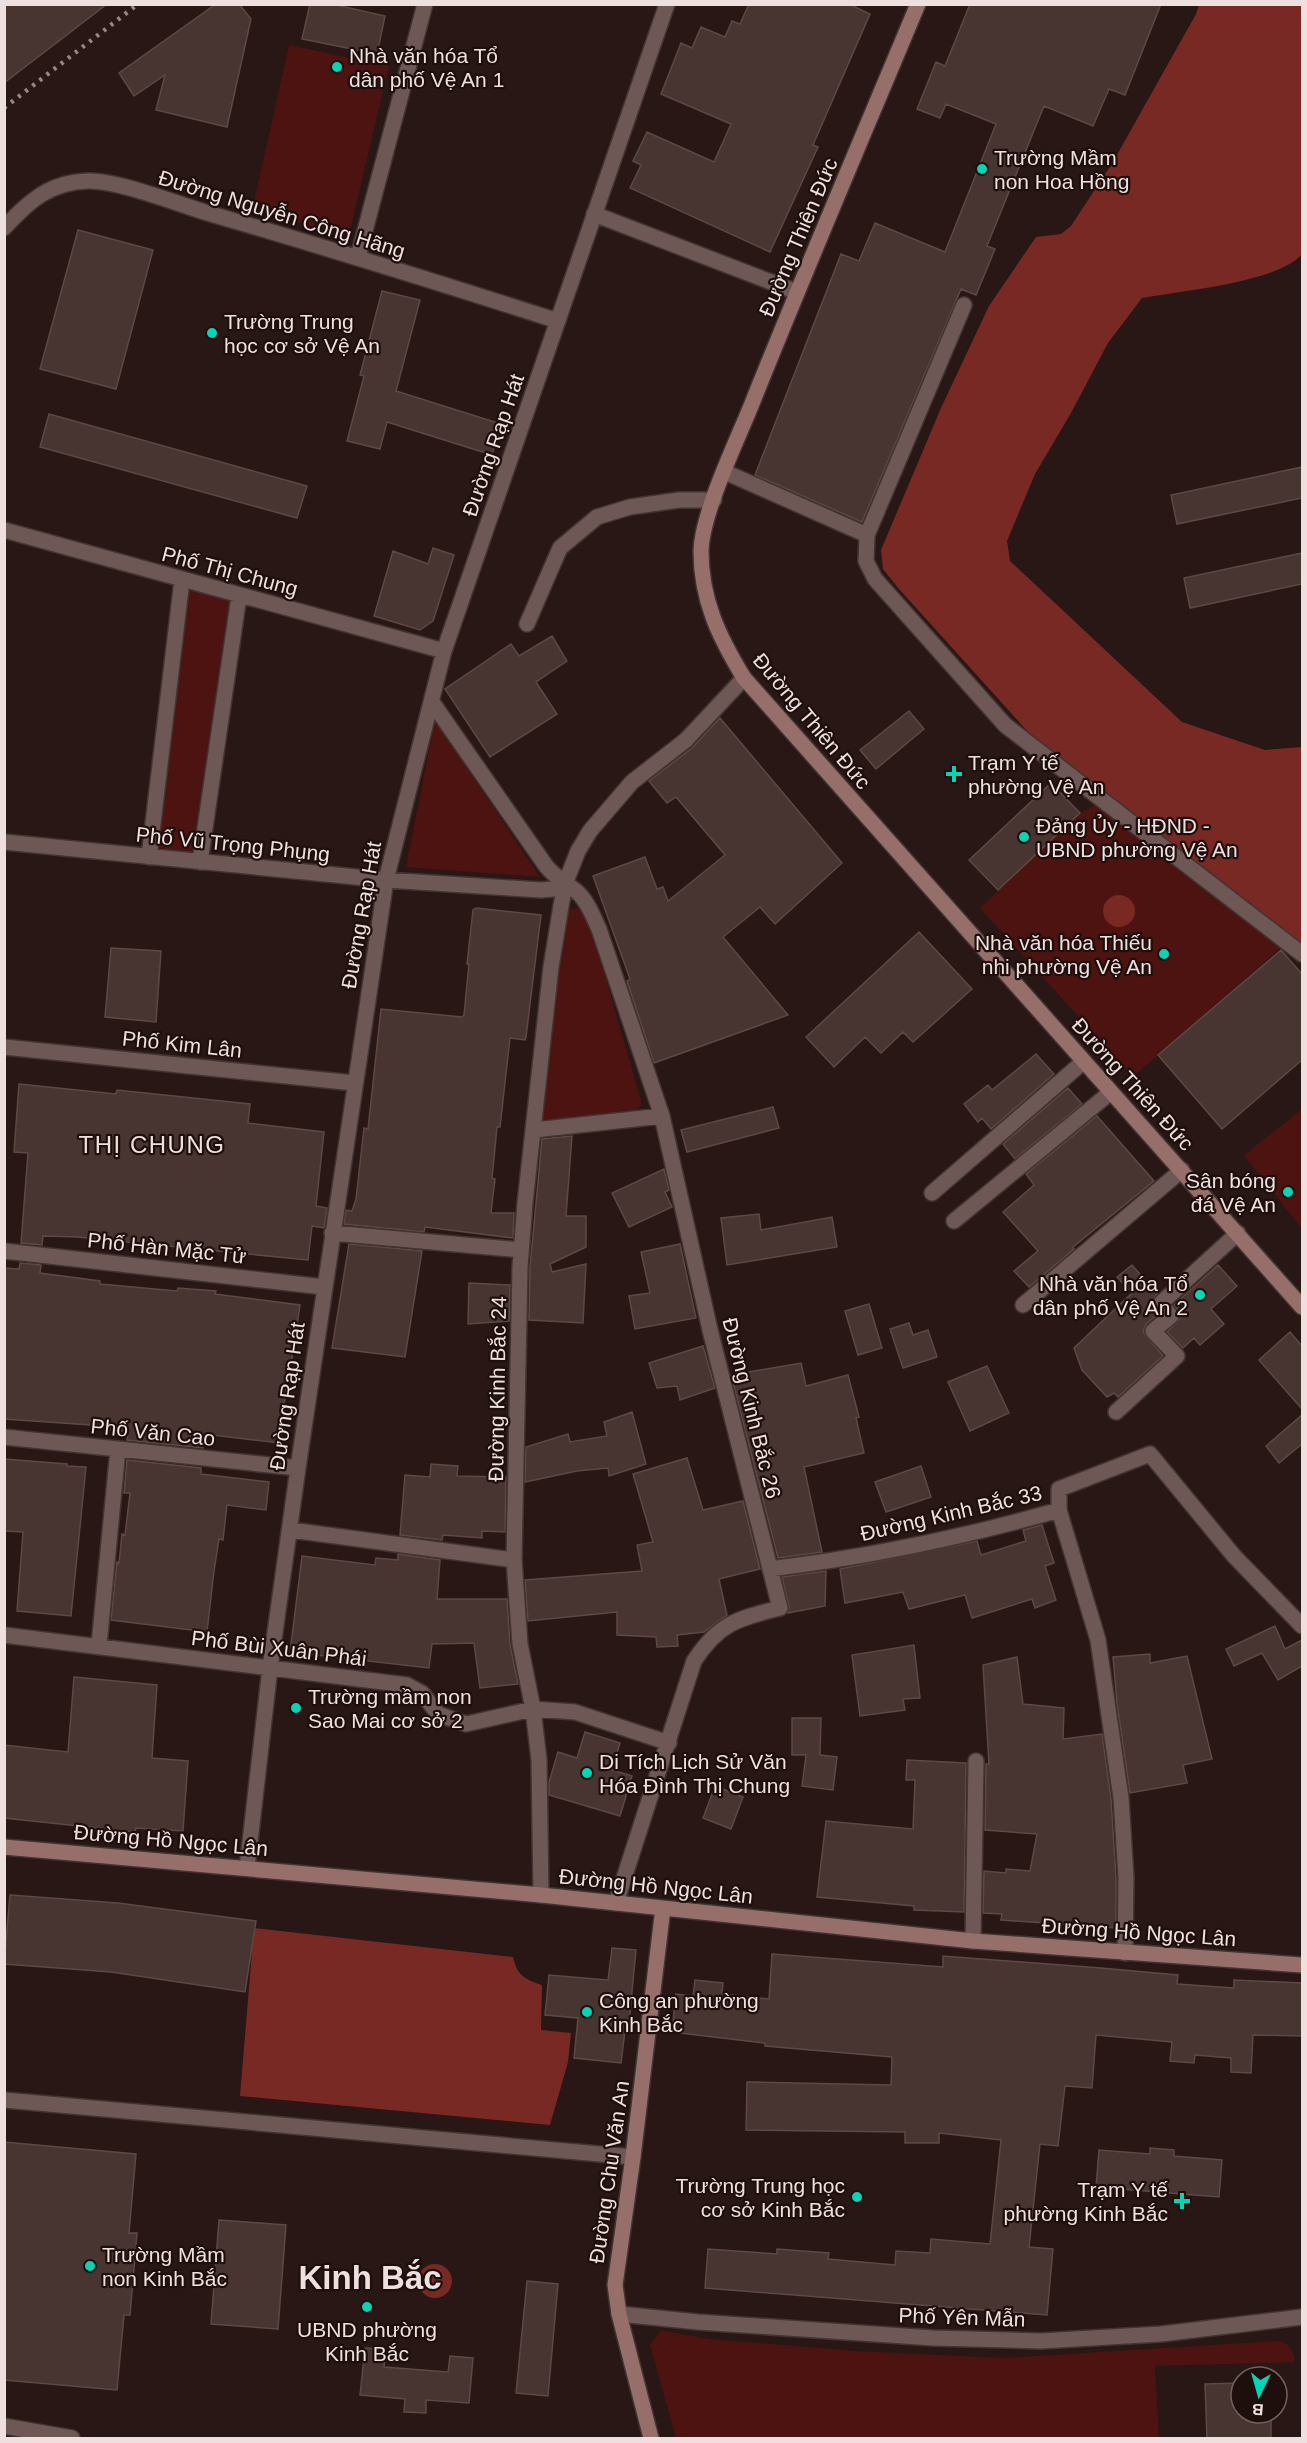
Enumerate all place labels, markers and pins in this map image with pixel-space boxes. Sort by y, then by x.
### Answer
place label: Nhà văn hóa Tổ dân phố Vệ An 1 [349,44,504,91]
marker: Nhà văn hóa Tổ dân phố Vệ An 1 [330,60,344,74]
place label: Trường Mầm non Hoa Hồng [994,146,1129,193]
marker: Trường Mầm non Hoa Hồng [975,162,989,176]
place label: Trường Trung học cơ sở Vệ An [224,310,380,357]
marker: Trường Trung học cơ sở Vệ An [205,326,219,340]
place label: Trạm Y tế phường Vệ An [968,751,1104,798]
marker: Trạm Y tế phường Vệ An [945,765,963,783]
place label: Đảng Ủy - HĐND - UBND phường Vệ An [1036,814,1238,861]
marker: Đảng Ủy - HĐND - UBND phường Vệ An [1017,830,1031,844]
place label: Nhà văn hóa Thiếu nhi phường Vệ An [975,931,1152,978]
marker: Nhà văn hóa Thiếu nhi phường Vệ An [1157,947,1171,961]
place label: Sân bóng đá Vệ An [1186,1169,1276,1216]
marker: Sân bóng đá Vệ An [1281,1185,1295,1199]
place label: Nhà văn hóa Tổ dân phố Vệ An 2 [1033,1272,1188,1319]
marker: Nhà văn hóa Tổ dân phố Vệ An 2 [1193,1288,1207,1302]
place label: Trường mầm non Sao Mai cơ sở 2 [308,1685,472,1732]
marker: Trường mầm non Sao Mai cơ sở 2 [289,1701,303,1715]
place label: Di Tích Lịch Sử Văn Hóa Đình Thị Chung [599,1750,790,1797]
marker: Di Tích Lịch Sử Văn Hóa Đình Thị Chung [580,1766,594,1780]
place label: Công an phường Kinh Bắc [599,1989,759,2036]
marker: Công an phường Kinh Bắc [580,2005,594,2019]
place label: Trường Trung học cơ sở Kinh Bắc [676,2174,845,2221]
place label: Trạm Y tế phường Kinh Bắc [1004,2178,1168,2225]
marker: Trường Trung học cơ sở Kinh Bắc [850,2190,864,2204]
marker: Trạm Y tế phường Kinh Bắc [1173,2192,1191,2210]
place label: Trường Mầm non Kinh Bắc [102,2243,227,2290]
marker: Trường Mầm non Kinh Bắc [83,2259,97,2273]
marker: UBND phường Kinh Bắc [360,2300,374,2314]
place label: UBND phường Kinh Bắc [297,2318,437,2365]

